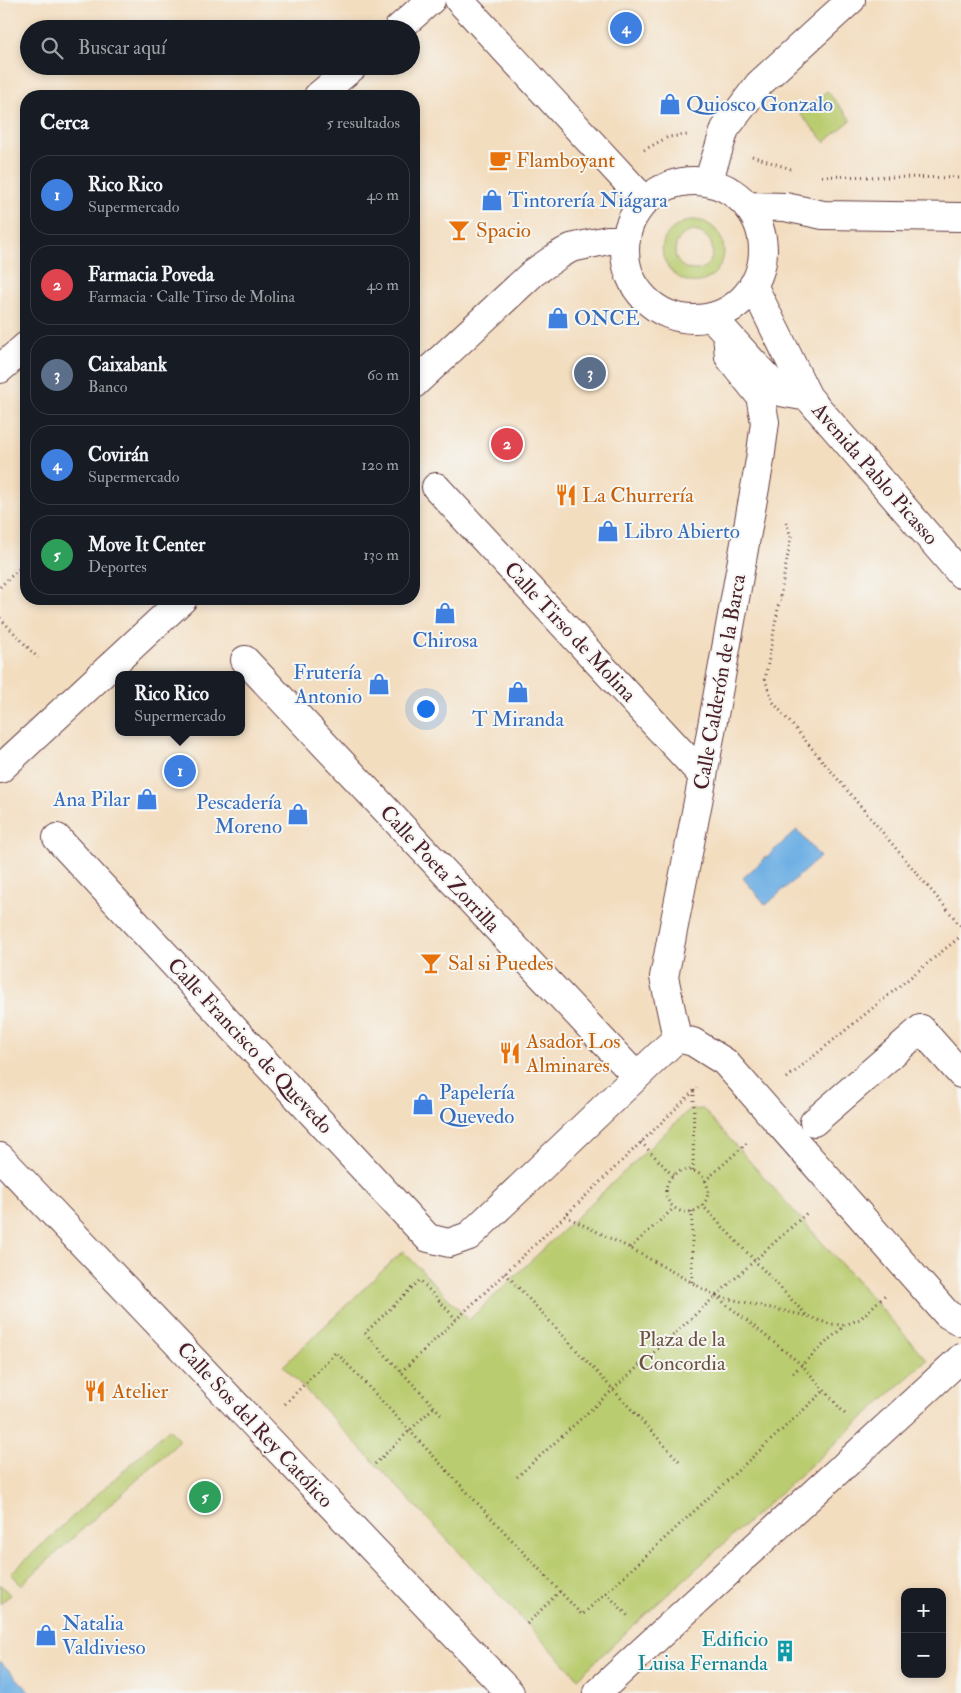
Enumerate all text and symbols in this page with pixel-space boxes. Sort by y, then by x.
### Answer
pin: 4 [610,9,642,47]
search box [20,20,420,75]
icon: search [38,34,66,62]
text: Buscar aquí [78,36,166,60]
shop icon: Quiosco Gonzalo [657,91,683,117]
place label: Quiosco Gonzalo [686,91,833,118]
text: Cerca [40,109,89,136]
text: 5 resultados [326,113,400,133]
cafe icon: Flamboyant [487,147,513,173]
place label: Flamboyant [516,147,615,174]
text: Rico Rico [88,173,163,197]
text: 1 [54,185,60,205]
text: 40 m [366,185,399,205]
shop icon: Tintorería Niágara [479,187,505,213]
place label: Tintorería Niágara [508,187,668,214]
text: Supermercado [88,197,179,217]
bar icon: Spacio [446,217,472,243]
place label: Spacio [476,217,531,244]
text: Farmacia Poveda [88,263,214,287]
text: 2 [53,275,61,295]
text: 40 m [366,275,399,295]
text: Farmacia · Calle Tirso de Molina [88,287,295,307]
shop icon: ONCE [545,305,571,331]
place label: ONCE [574,305,640,332]
text: Caixabank [88,353,167,377]
pin: 3 [574,354,606,392]
text: 3 [54,365,60,385]
text: 60 m [367,365,399,385]
text: Banco [88,377,127,397]
street label: Avenida Pablo Picasso [805,397,944,551]
pin: 2 [491,425,523,463]
text: Covirán [88,443,149,467]
text: 4 [53,455,61,475]
text: 120 m [361,455,399,475]
text: Supermercado [88,467,179,487]
restaurant icon: La Churrería [553,482,579,508]
place label: La Churrería [582,482,694,509]
shop icon: Libro Abierto [595,518,621,544]
place label: Libro Abierto [624,518,740,545]
text: Move It Center [88,533,205,557]
text: 5 [53,545,61,565]
text: 130 m [363,545,399,565]
street label: Calle Tirso de Molina [498,556,642,708]
text: Deportes [88,557,147,577]
street label: Calle Calderón de la Barca [688,572,752,792]
shop icon: Chirosa [432,600,458,626]
place label: Chirosa [412,627,478,654]
place label: Frutería Antonio [293,659,362,710]
popup [115,671,245,736]
shop icon: Frutería Antonio [366,671,392,697]
shop icon: T Miranda [505,679,531,705]
text: Rico Rico [134,682,209,706]
your location [413,696,439,722]
text: Supermercado [134,706,226,726]
place label: T Miranda [472,706,564,733]
pin: 1 [164,752,196,790]
place label: Ana Pilar [52,786,130,813]
shop icon: Ana Pilar [134,786,160,812]
place label: Pescadería Moreno [196,789,282,840]
street label: Calle Poeta Zorrilla [374,800,506,939]
shop icon: Pescadería Moreno [285,801,311,827]
bar icon: Sal si Puedes [418,950,444,976]
place label: Sal si Puedes [448,950,554,977]
street label: Calle Francisco de Quevedo [161,952,339,1140]
place label: Asador Los Alminares [525,1028,620,1079]
restaurant icon: Asador Los Alminares [497,1040,523,1066]
place label: Papelería Quevedo [439,1079,515,1130]
shop icon: Papelería Quevedo [410,1091,436,1117]
park label: Plaza de la Concordia [638,1326,726,1377]
street label: Calle Sos del Rey Católico [171,1336,339,1514]
restaurant icon: Atelier [82,1378,108,1404]
place label: Atelier [111,1378,169,1405]
pin: 5 [189,1478,221,1516]
map controls [901,1588,946,1678]
button: + [901,1588,946,1633]
place label: Natalia Valdivieso [62,1610,146,1661]
shop icon: Natalia Valdivieso [33,1622,59,1648]
place label: Edificio Luisa Fernanda [638,1626,768,1677]
button: − [901,1633,946,1678]
building icon: Edificio Luisa Fernanda [772,1638,798,1664]

